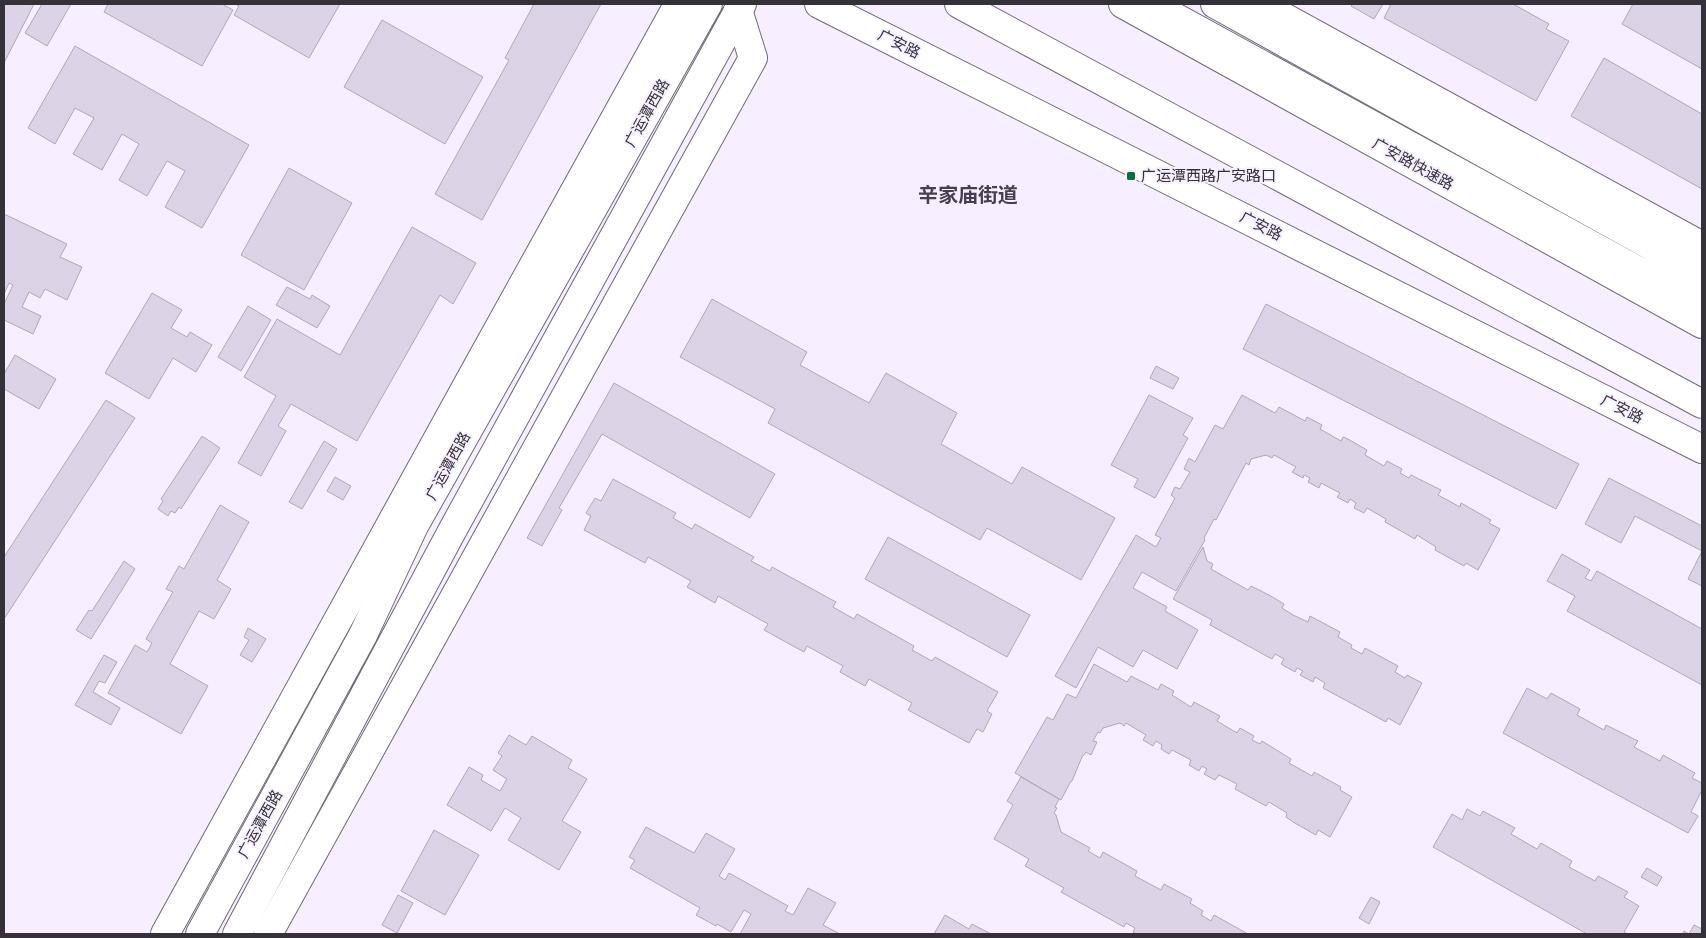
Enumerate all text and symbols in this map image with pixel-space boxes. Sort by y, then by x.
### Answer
street label: 广安路 [875,26,923,62]
street label: 广运潭西路 [621,76,673,150]
street label: 广安路快速路 [1369,134,1457,194]
place label: 广运潭西路广安路口 [1141,167,1276,185]
marker: 广运潭西路广安路口 [1125,170,1137,182]
district label: 辛家庙街道 [918,183,1018,207]
street label: 广安路 [1237,208,1285,244]
street label: 广安路 [1598,391,1646,427]
street label: 广运潭西路 [422,429,474,503]
street label: 广运潭西路 [234,787,286,861]

